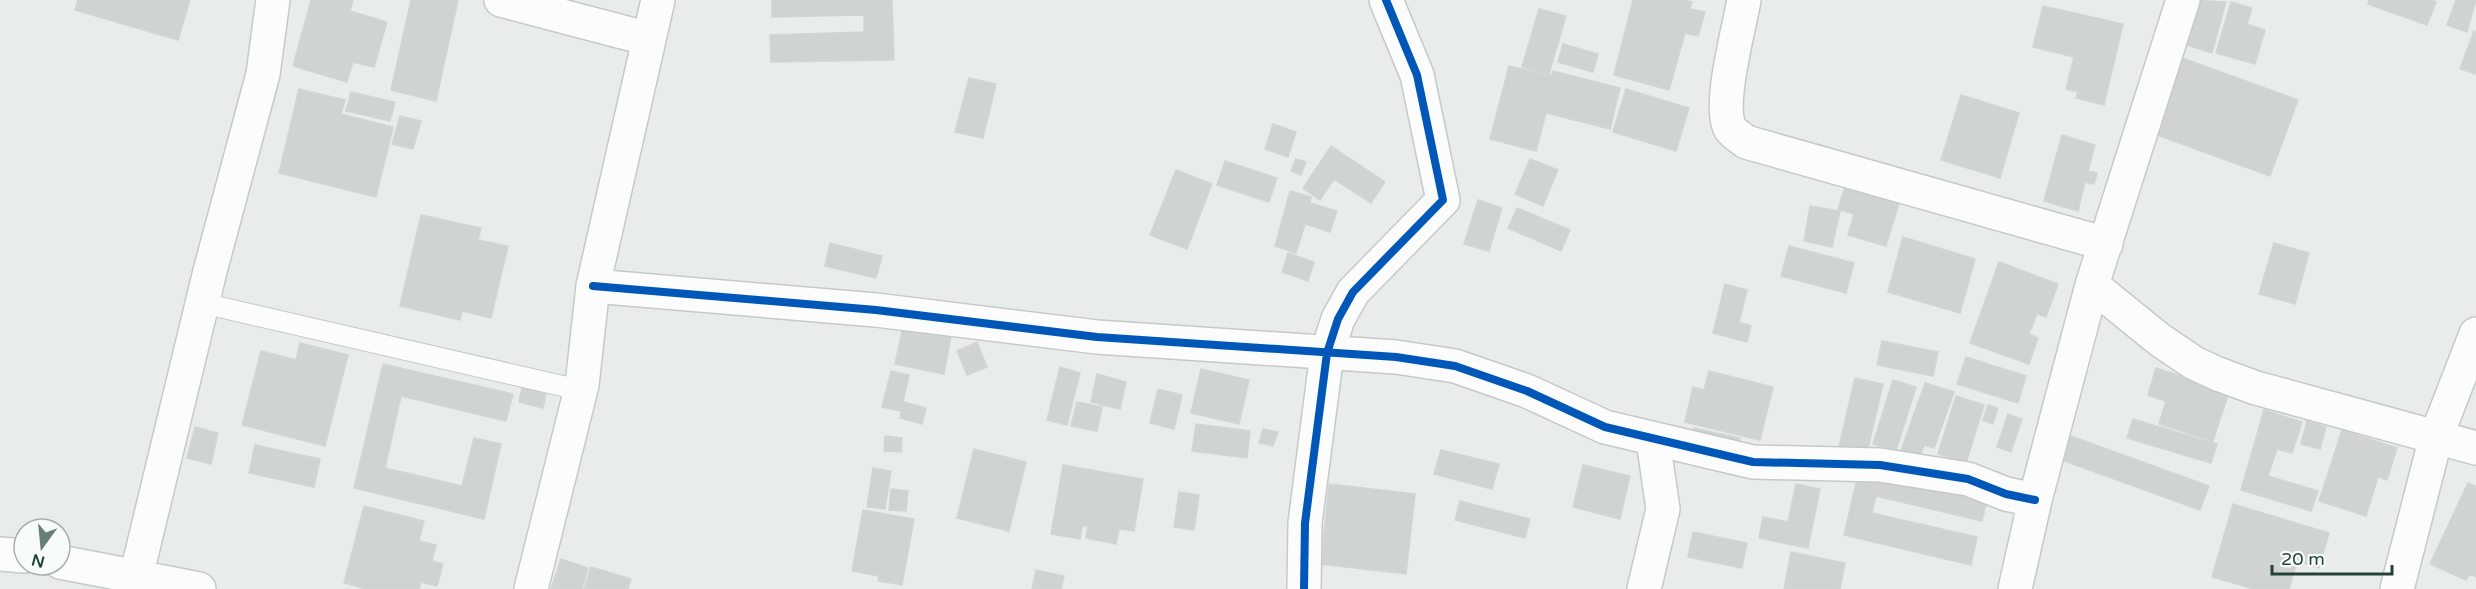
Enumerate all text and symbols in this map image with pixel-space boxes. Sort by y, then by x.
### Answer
north arrow [12,517,72,577]
scale bar [2272,538,2392,576]
text: 20 m [2281,548,2325,570]
text: N [30,549,47,572]

